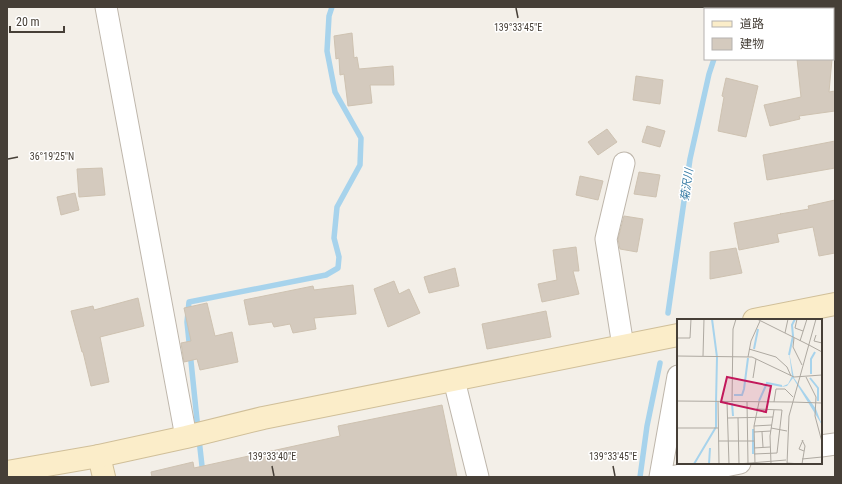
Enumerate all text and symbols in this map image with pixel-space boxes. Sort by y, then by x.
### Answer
scale bar [10,8,64,34]
legend [704,8,834,60]
text: 20 m [16,15,40,29]
text: 道路 [740,17,764,31]
text: 139°33'45"E [494,22,542,33]
text: 建物 [740,37,764,51]
text: 36°19'25"N [30,151,74,162]
water label: 菊沢川 [678,167,696,202]
inset map [677,319,822,464]
text: 139°33'40"E [248,451,296,462]
text: 139°33'45"E [589,451,637,462]

